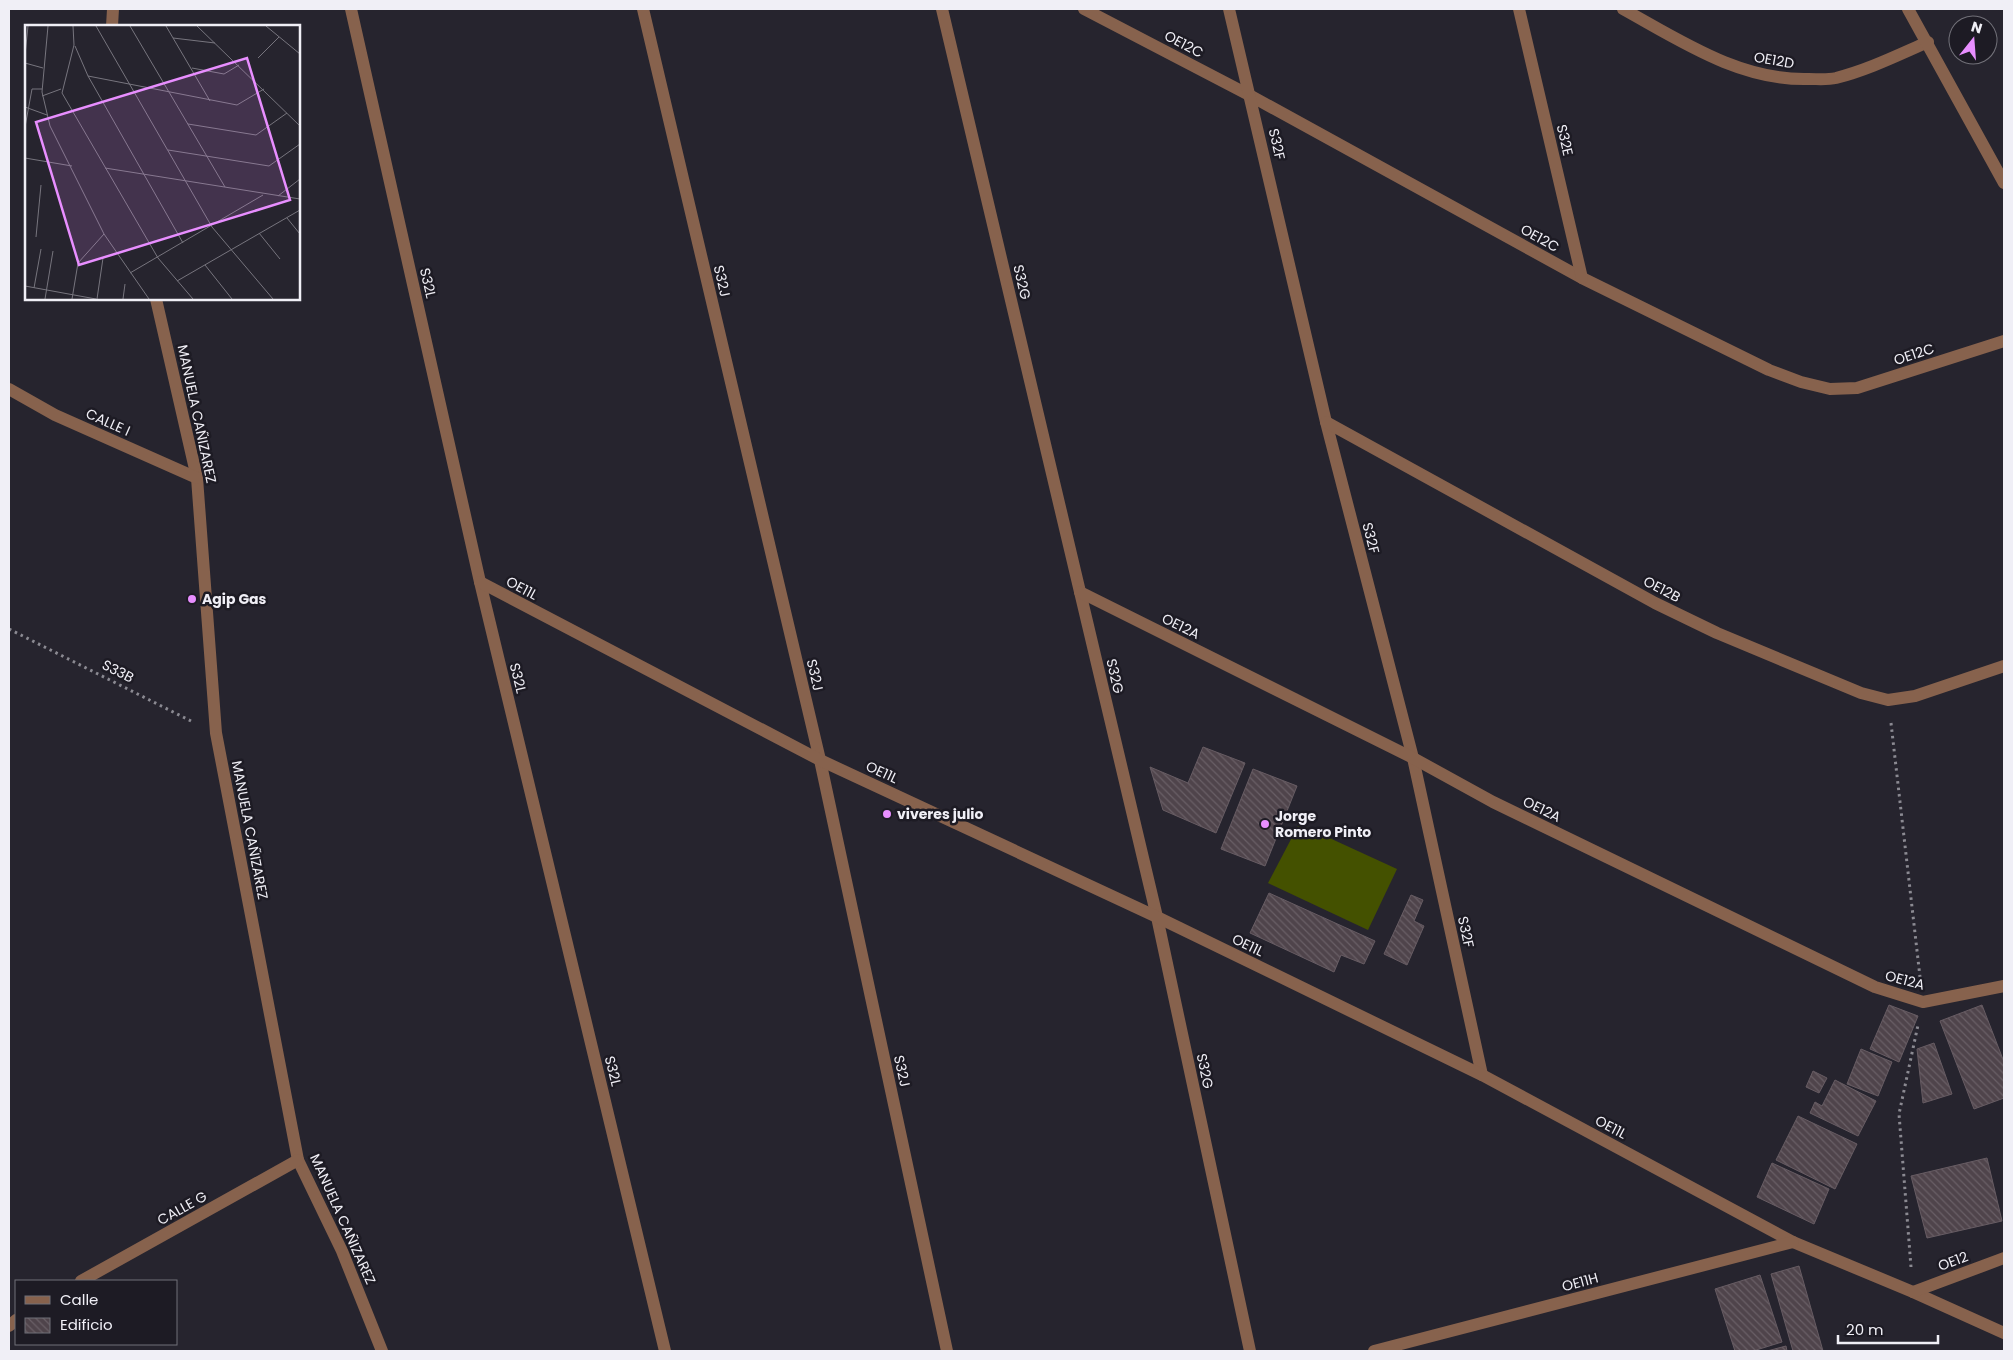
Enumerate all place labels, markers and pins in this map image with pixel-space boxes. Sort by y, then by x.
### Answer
place label: Agip Gas [202,589,267,609]
marker: Agip Gas [186,593,198,605]
place label: viveres julio [897,804,983,824]
place label: Jorge Romero Pinto [1275,806,1371,842]
marker: viveres julio [881,808,893,820]
marker: Jorge Romero Pinto [1259,818,1271,830]

